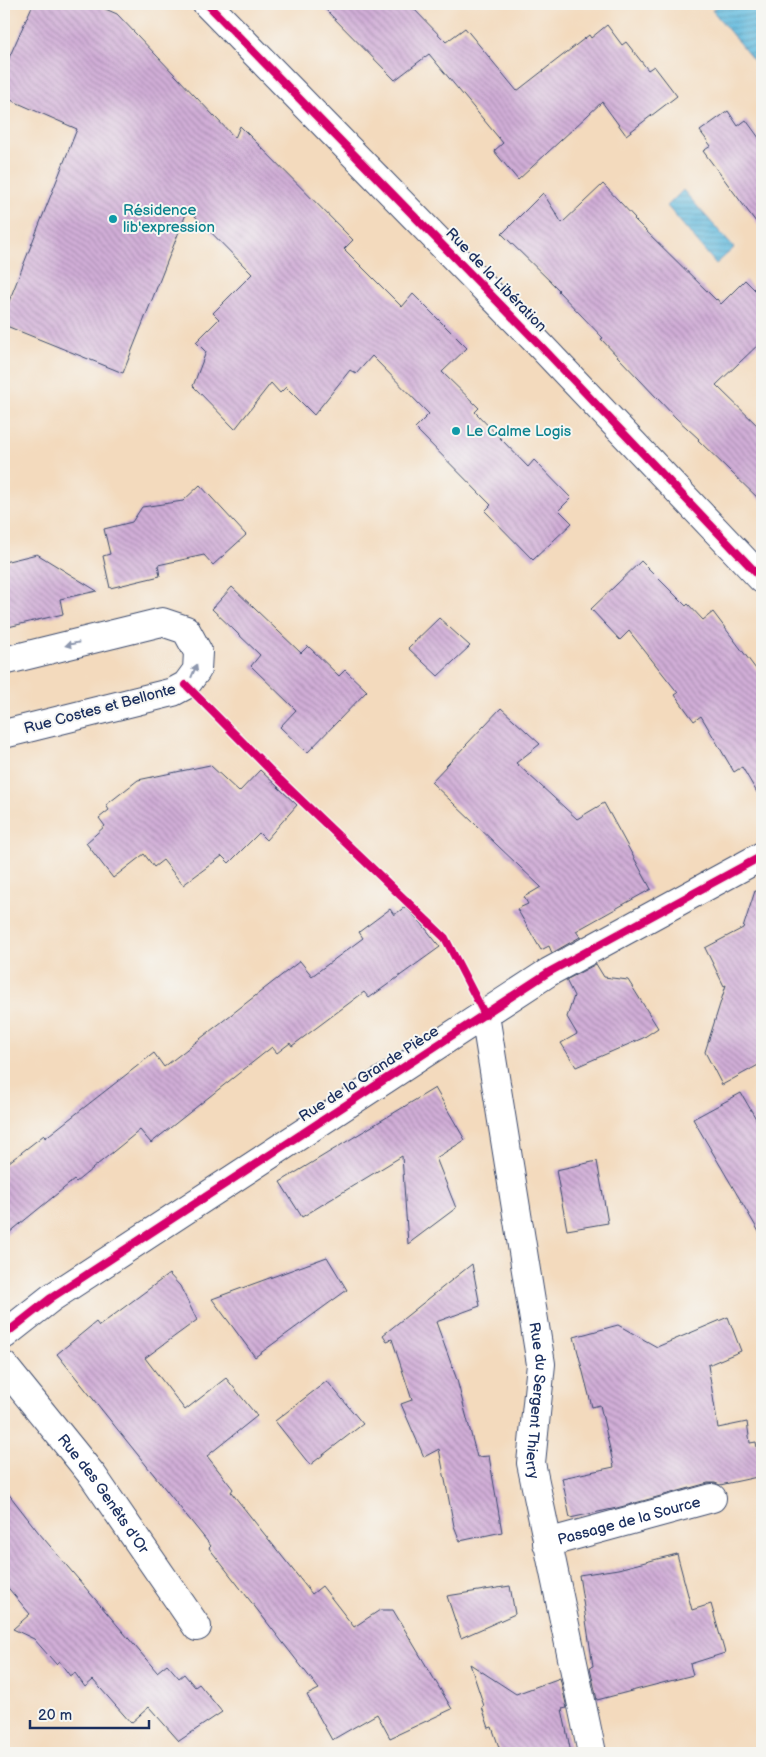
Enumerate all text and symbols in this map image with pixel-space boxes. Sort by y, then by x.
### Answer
place label: Résidence lib'expression [123,201,215,237]
marker: Résidence lib'expression [107,213,119,225]
street label: Rue de la Libération [441,224,551,336]
place label: Le Calme Logis [466,422,572,441]
marker: Le Calme Logis [450,425,462,437]
one-way arrow [65,640,80,648]
one-way arrow [190,663,198,678]
street label: Rue Costes et Bellonte [22,680,178,738]
street label: Rue de la Grande Pièce [295,1022,443,1126]
street label: Rue du Sergent Thierry [521,1321,551,1481]
street label: Rue des Genêts d'Or [53,1430,153,1558]
street label: Passage de la Source [555,1492,703,1549]
scale bar [30,1697,149,1729]
text: 20 m [38,1706,72,1725]

